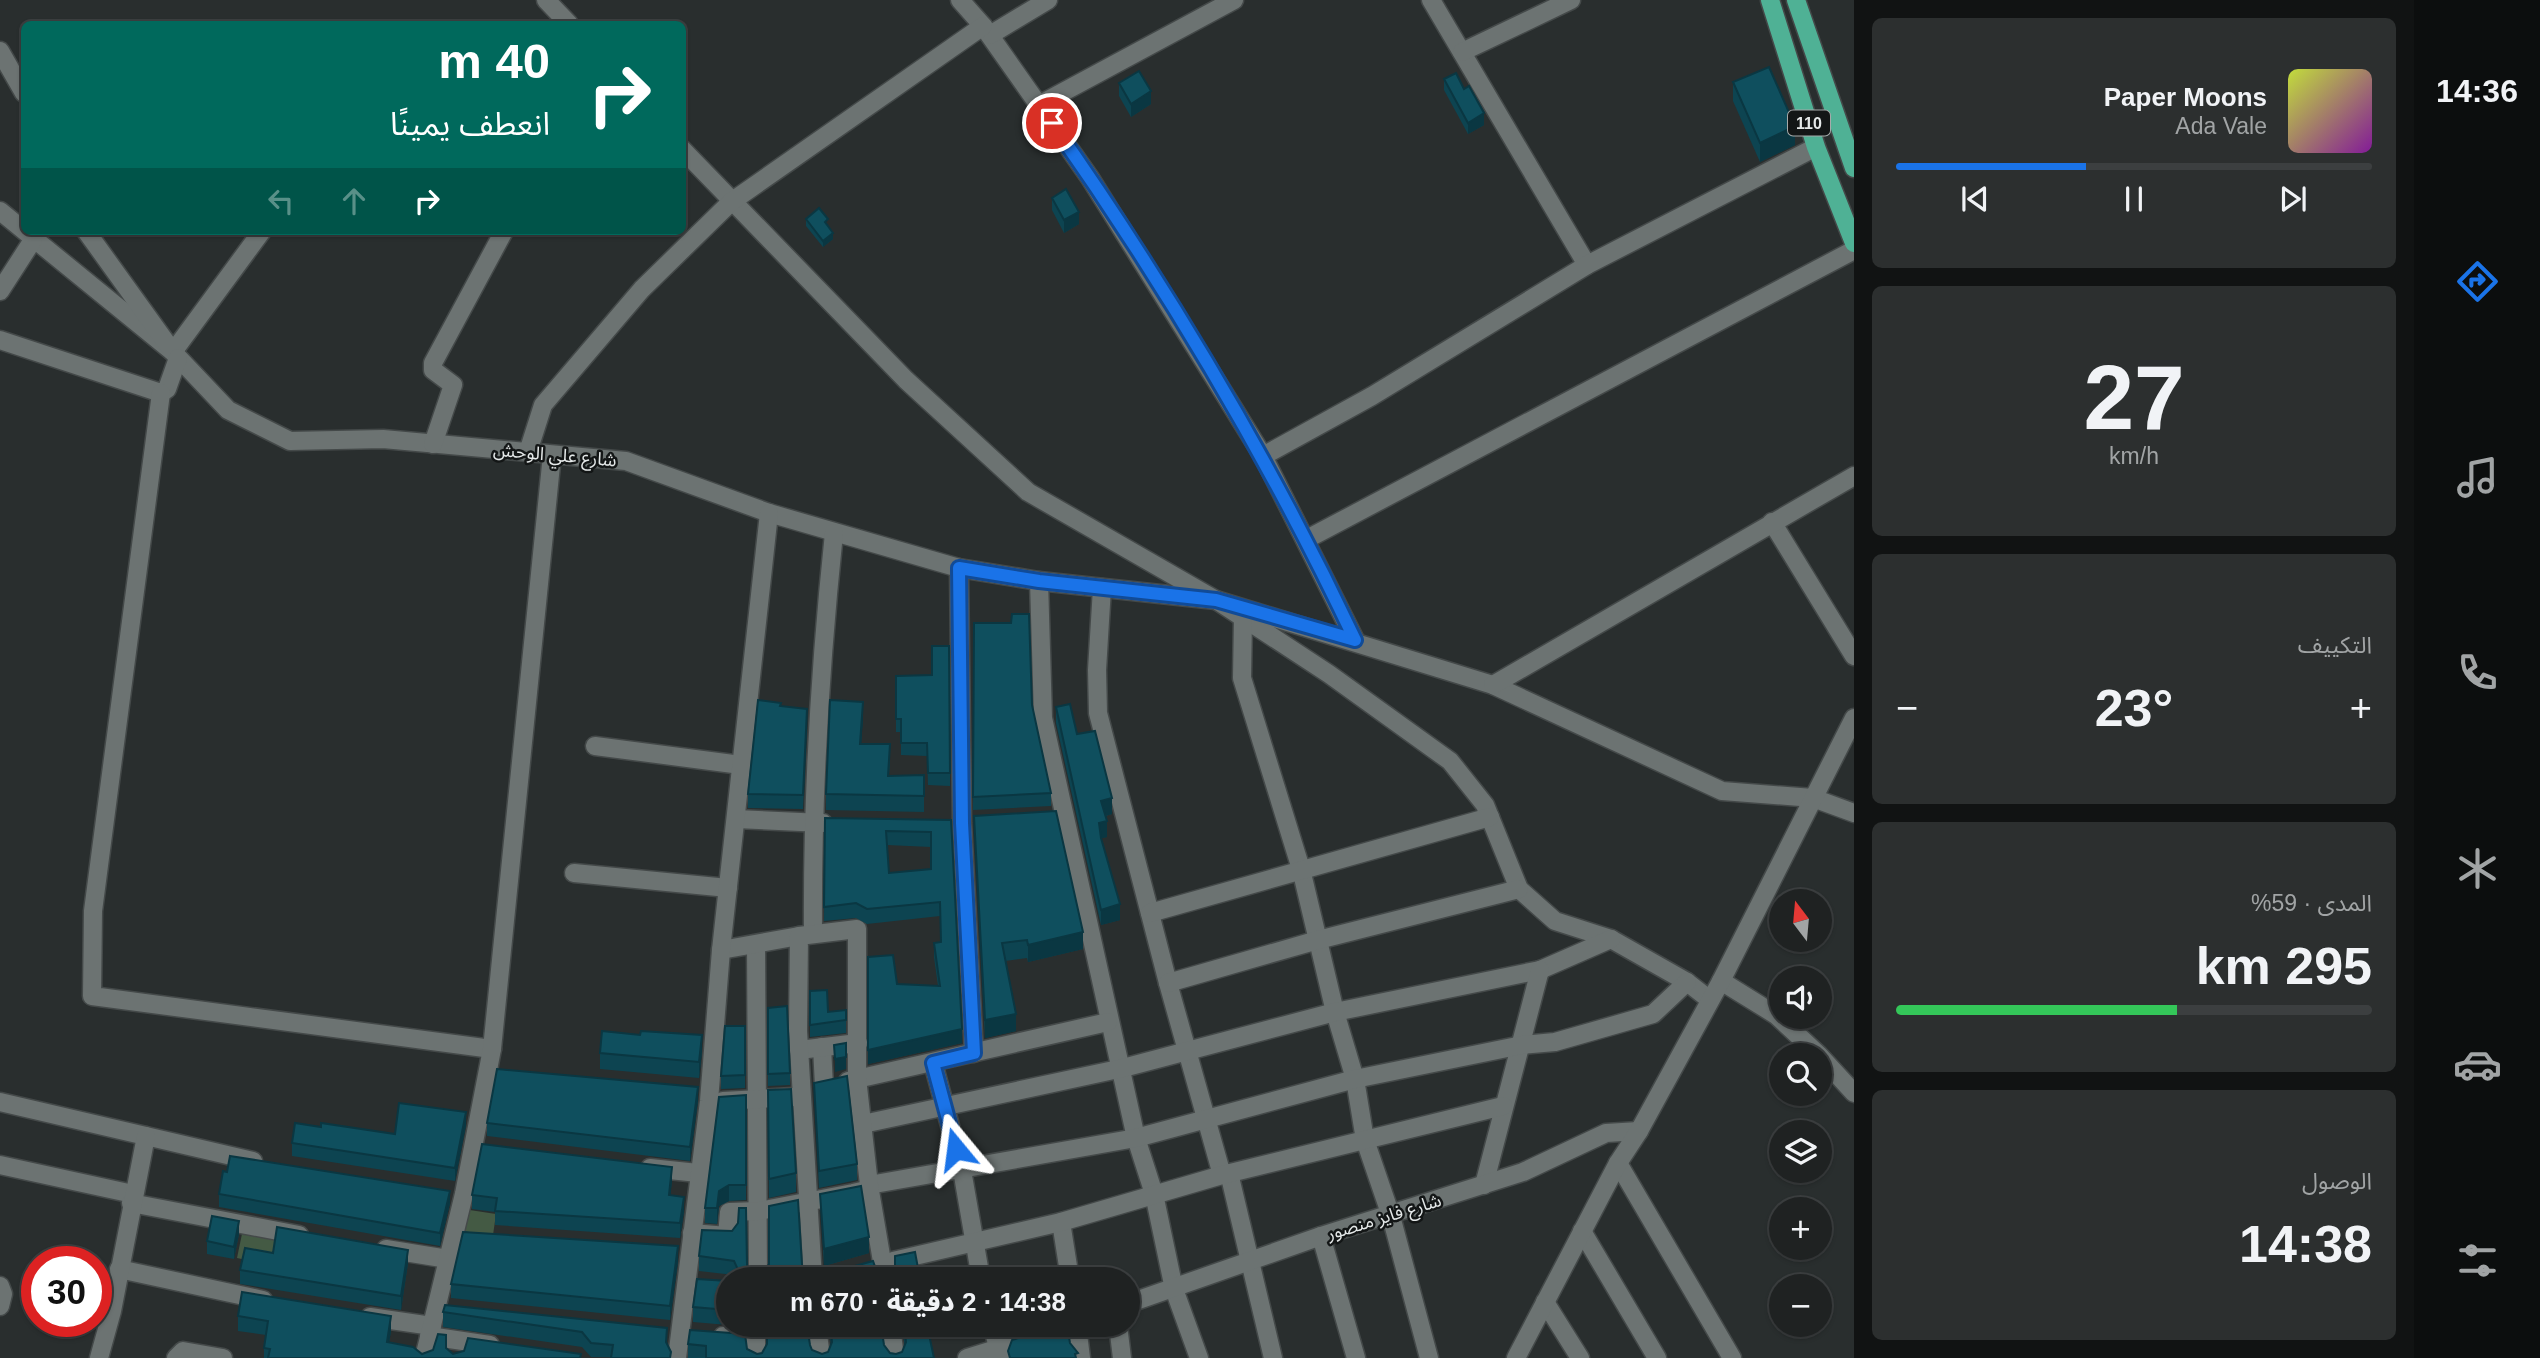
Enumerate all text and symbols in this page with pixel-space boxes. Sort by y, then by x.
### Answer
text: 40 m [438,34,550,88]
icon: right [574,49,665,140]
text: 14:36 [2436,73,2518,109]
text: Paper Moons [2104,82,2267,112]
pin [1022,93,1082,153]
icon: arrive [1033,104,1071,142]
text: انعطف يمينًا [390,106,550,142]
road number: 110 [1788,111,1830,136]
text: Ada Vale [2175,113,2267,139]
icon: previous [1956,180,1994,218]
icon: pause [2115,180,2153,218]
icon: next [2274,180,2312,218]
icon: left [262,182,300,220]
icon: ahead [335,182,373,220]
icon: right [408,182,446,220]
icon: directions [2453,257,2502,306]
text: 27 [2083,347,2185,448]
street label: شارع علي الوحش [492,440,617,474]
text: km/h [2109,443,2159,469]
icon: music [2453,453,2502,502]
text: التكييف [2298,632,2372,658]
icon: phone [2453,648,2502,697]
text: 23° [2095,679,2173,737]
text: − [1896,687,1918,729]
text: + [2350,687,2372,729]
icon: climate [2453,844,2502,893]
north arrow [1769,889,1832,952]
map controls [1769,889,1832,1337]
text: المدى · 59% [2251,890,2372,916]
text: 295 km [2196,937,2372,995]
button: sound [1769,966,1832,1029]
icon: car [2453,1040,2502,1089]
button: search [1769,1043,1832,1106]
position arrow [919,1112,993,1186]
button: layers [1769,1120,1832,1183]
text: الوصول [2302,1168,2372,1194]
street label: شارع فايز منصور [1323,1190,1445,1248]
button: + [1769,1197,1832,1260]
text: 14:38 [2239,1215,2372,1273]
icon: filters [2453,1236,2502,1285]
speed limit sign: 30 [21,1246,112,1337]
button: − [1769,1274,1832,1337]
text: 14:38 · 2 دقيقة · 670 m [790,1287,1066,1317]

